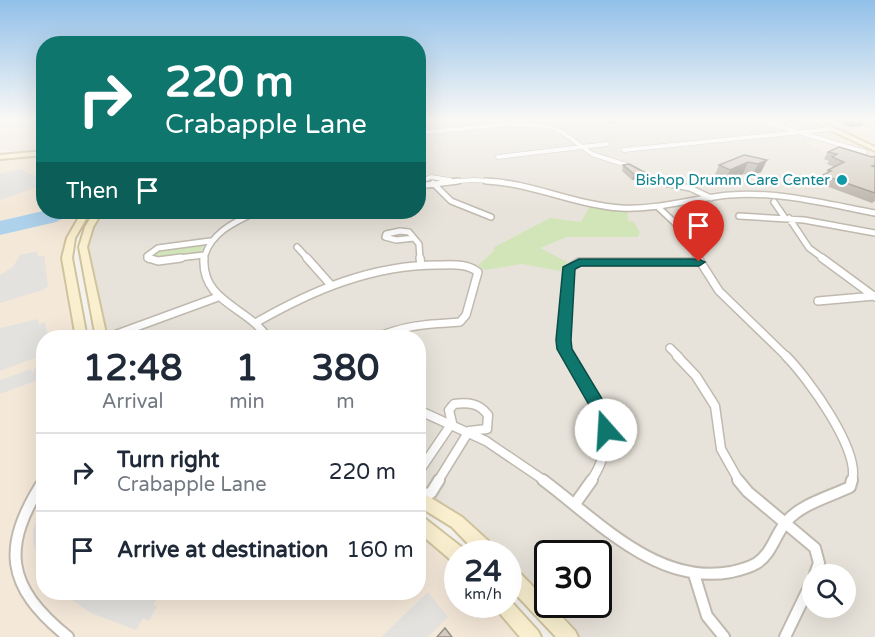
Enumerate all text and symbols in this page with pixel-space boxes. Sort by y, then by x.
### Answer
text: 220 m [165,57,294,108]
icon: right [66,60,144,138]
text: Crabapple Lane [165,108,367,141]
place label: Bishop Drumm Care Center [635,171,830,189]
marker: Bishop Drumm Care Center [835,173,849,187]
icon: arrive [131,174,164,207]
text: Then [66,178,119,204]
pin [673,200,724,262]
icon: arrive [682,209,715,242]
text: 12:48 [83,347,183,390]
text: 1 [236,347,258,390]
text: 380 [311,347,379,390]
text: Arrival [102,390,164,414]
text: min [229,390,265,414]
text: m [336,390,355,414]
position arrow [574,398,638,462]
text: Turn right [117,447,219,473]
icon: right [66,456,99,489]
text: 220 m [329,459,396,485]
text: Crabapple Lane [117,473,267,497]
icon: arrive [66,534,99,567]
text: Arrive at destination [117,537,328,563]
text: 160 m [346,537,414,563]
speed limit sign: 30 [534,540,612,618]
text: 24 [464,553,502,590]
map controls [802,564,856,618]
button: search [802,564,856,618]
text: km/h [464,585,502,603]

